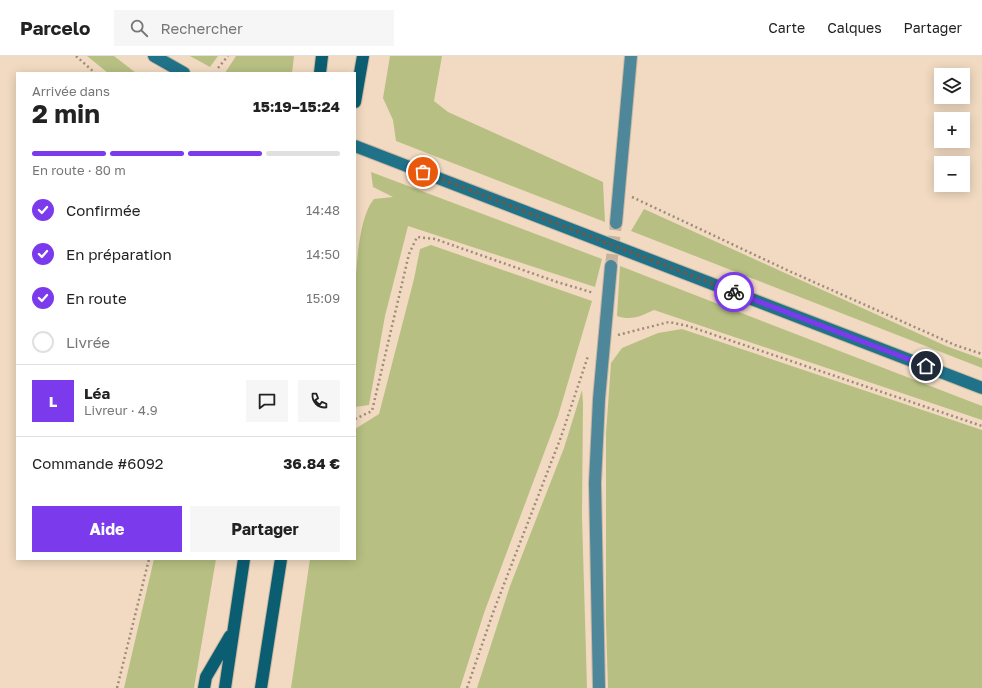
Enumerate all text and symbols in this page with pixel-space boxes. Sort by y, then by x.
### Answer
search box [114,10,394,46]
text: Parcelo [20,16,90,39]
icon: search [128,17,150,39]
text: Rechercher [160,19,243,37]
text: Carte [768,19,805,36]
text: Calques [827,19,882,36]
text: Partager [904,19,962,36]
map controls [934,68,970,192]
button: layers [934,68,970,104]
text: Arrivée dans [32,83,110,99]
text: 15:19–15:24 [253,97,340,115]
text: 2 min [32,98,100,129]
button: + [934,112,970,148]
pin [406,155,440,189]
button: − [934,156,970,192]
icon: bag [412,161,434,183]
text: En route · 80 m [32,162,126,178]
icon: check [32,199,54,221]
text: Confirmée [66,201,140,219]
text: 14:48 [306,202,340,218]
icon: check [32,243,54,265]
text: En préparation [66,245,172,263]
text: 14:50 [306,246,340,262]
courier [714,272,754,312]
icon: bike [723,281,745,303]
icon: check [32,287,54,309]
text: En route [66,289,127,307]
text: 15:09 [306,290,340,306]
text: Livrée [66,333,110,351]
pin [909,349,943,383]
icon: home [915,355,937,377]
button: chat [246,380,288,422]
button: phone [298,380,340,422]
text: Léa [84,384,110,402]
text: L [49,392,57,410]
text: Livreur · 4.9 [84,402,158,418]
text: Commande #6092 [32,454,163,472]
text: 36.84 € [283,454,340,472]
button: Aide [32,506,182,552]
button: Partager [190,506,340,552]

